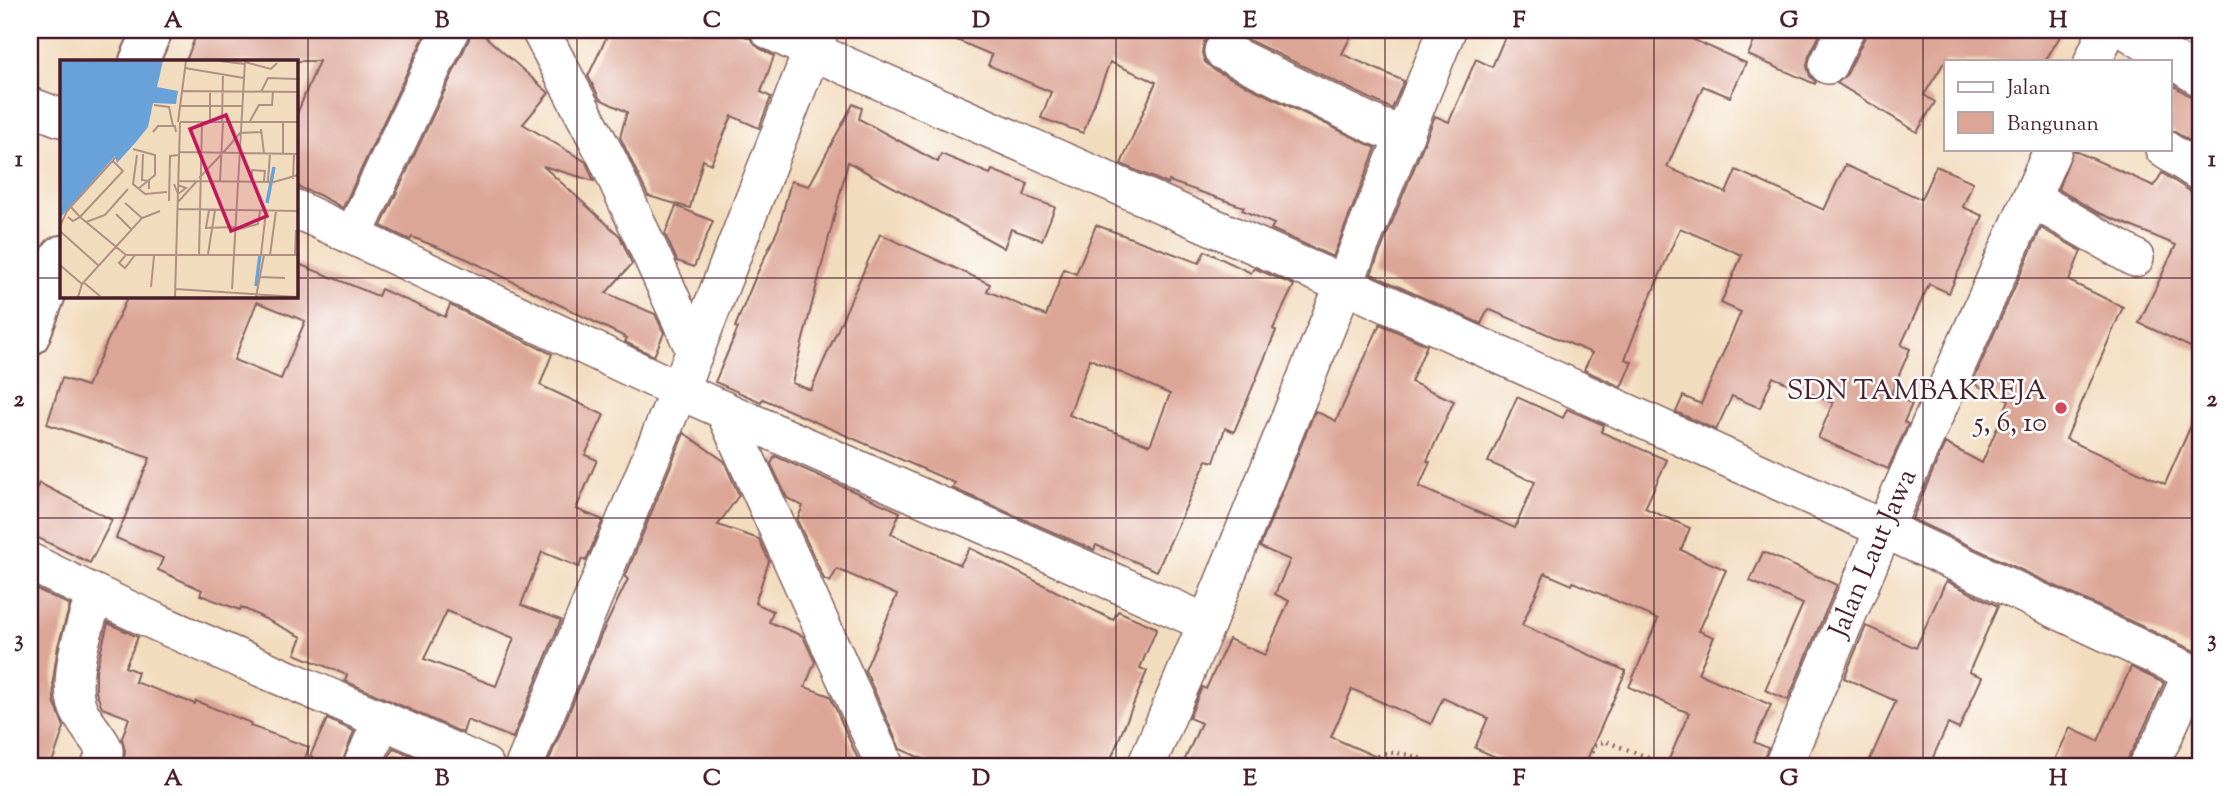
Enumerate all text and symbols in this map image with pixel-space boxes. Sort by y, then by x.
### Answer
text: A [164,5,183,38]
text: B [435,5,450,38]
text: C [703,5,721,38]
text: D [972,5,990,38]
text: E [1243,5,1257,38]
text: F [1513,5,1526,38]
text: G [1780,5,1799,38]
text: H [2049,5,2068,38]
inset map [60,60,298,298]
legend [1944,60,2172,150]
text: Jalan [2006,74,2051,104]
text: Bangunan [2007,110,2099,140]
text: 1 [15,144,23,177]
text: 1 [2208,144,2216,177]
place label: SDN TAMBAKREJA 5, 6, 10 [1787,372,2047,444]
text: 2 [14,384,25,417]
text: 2 [2207,384,2218,417]
marker: SDN TAMBAKREJA 5, 6, 10 [2053,400,2069,416]
street label: Jalan Laut Jawa [1819,463,1928,646]
text: 3 [14,624,24,657]
text: 3 [2207,624,2217,657]
text: A [164,763,183,796]
text: B [435,763,450,796]
text: C [703,763,721,796]
text: D [972,763,990,796]
text: E [1243,763,1257,796]
text: F [1513,763,1526,796]
text: G [1780,763,1799,796]
text: H [2049,763,2068,796]

